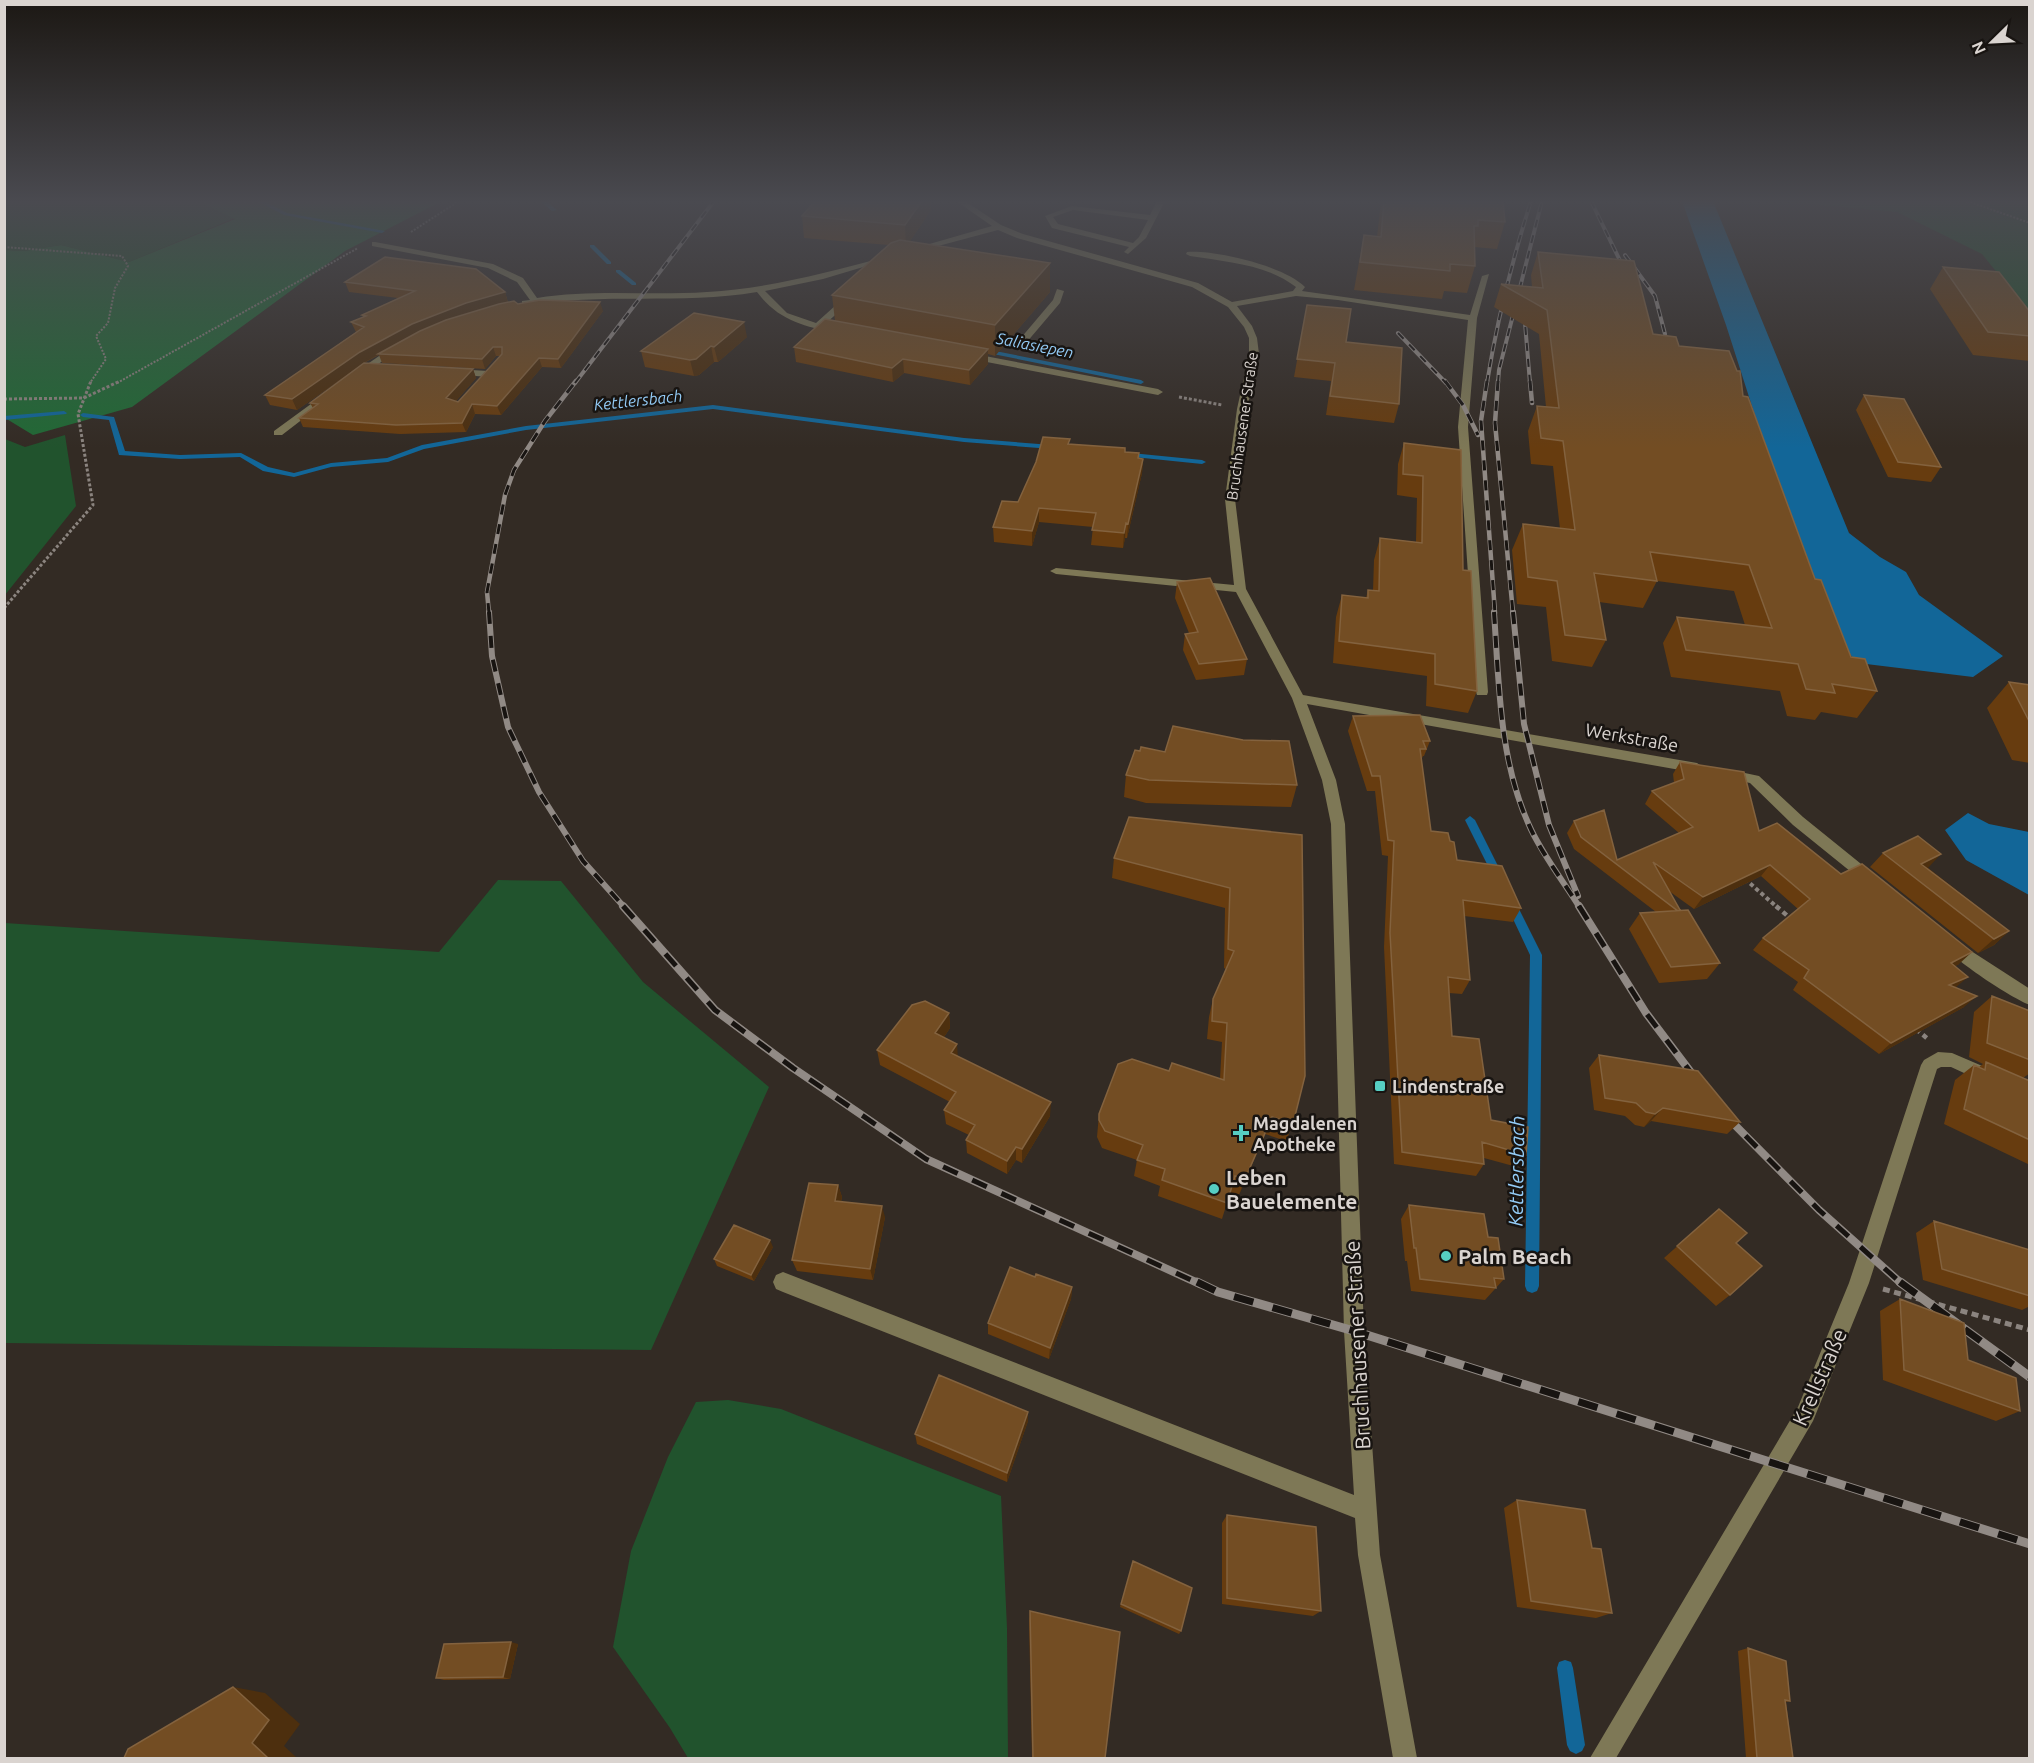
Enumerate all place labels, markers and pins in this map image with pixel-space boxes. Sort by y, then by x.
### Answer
place label: Lindenstraße [1392,1076,1504,1096]
marker: Lindenstraße [1373,1079,1387,1093]
place label: Magdalenen Apotheke [1253,1113,1357,1154]
marker: Magdalenen Apotheke [1234,1126,1248,1140]
place label: Leben Bauelemente [1226,1165,1357,1213]
marker: Leben Bauelemente [1207,1182,1221,1196]
place label: Palm Beach [1458,1244,1572,1268]
marker: Palm Beach [1439,1249,1453,1263]

